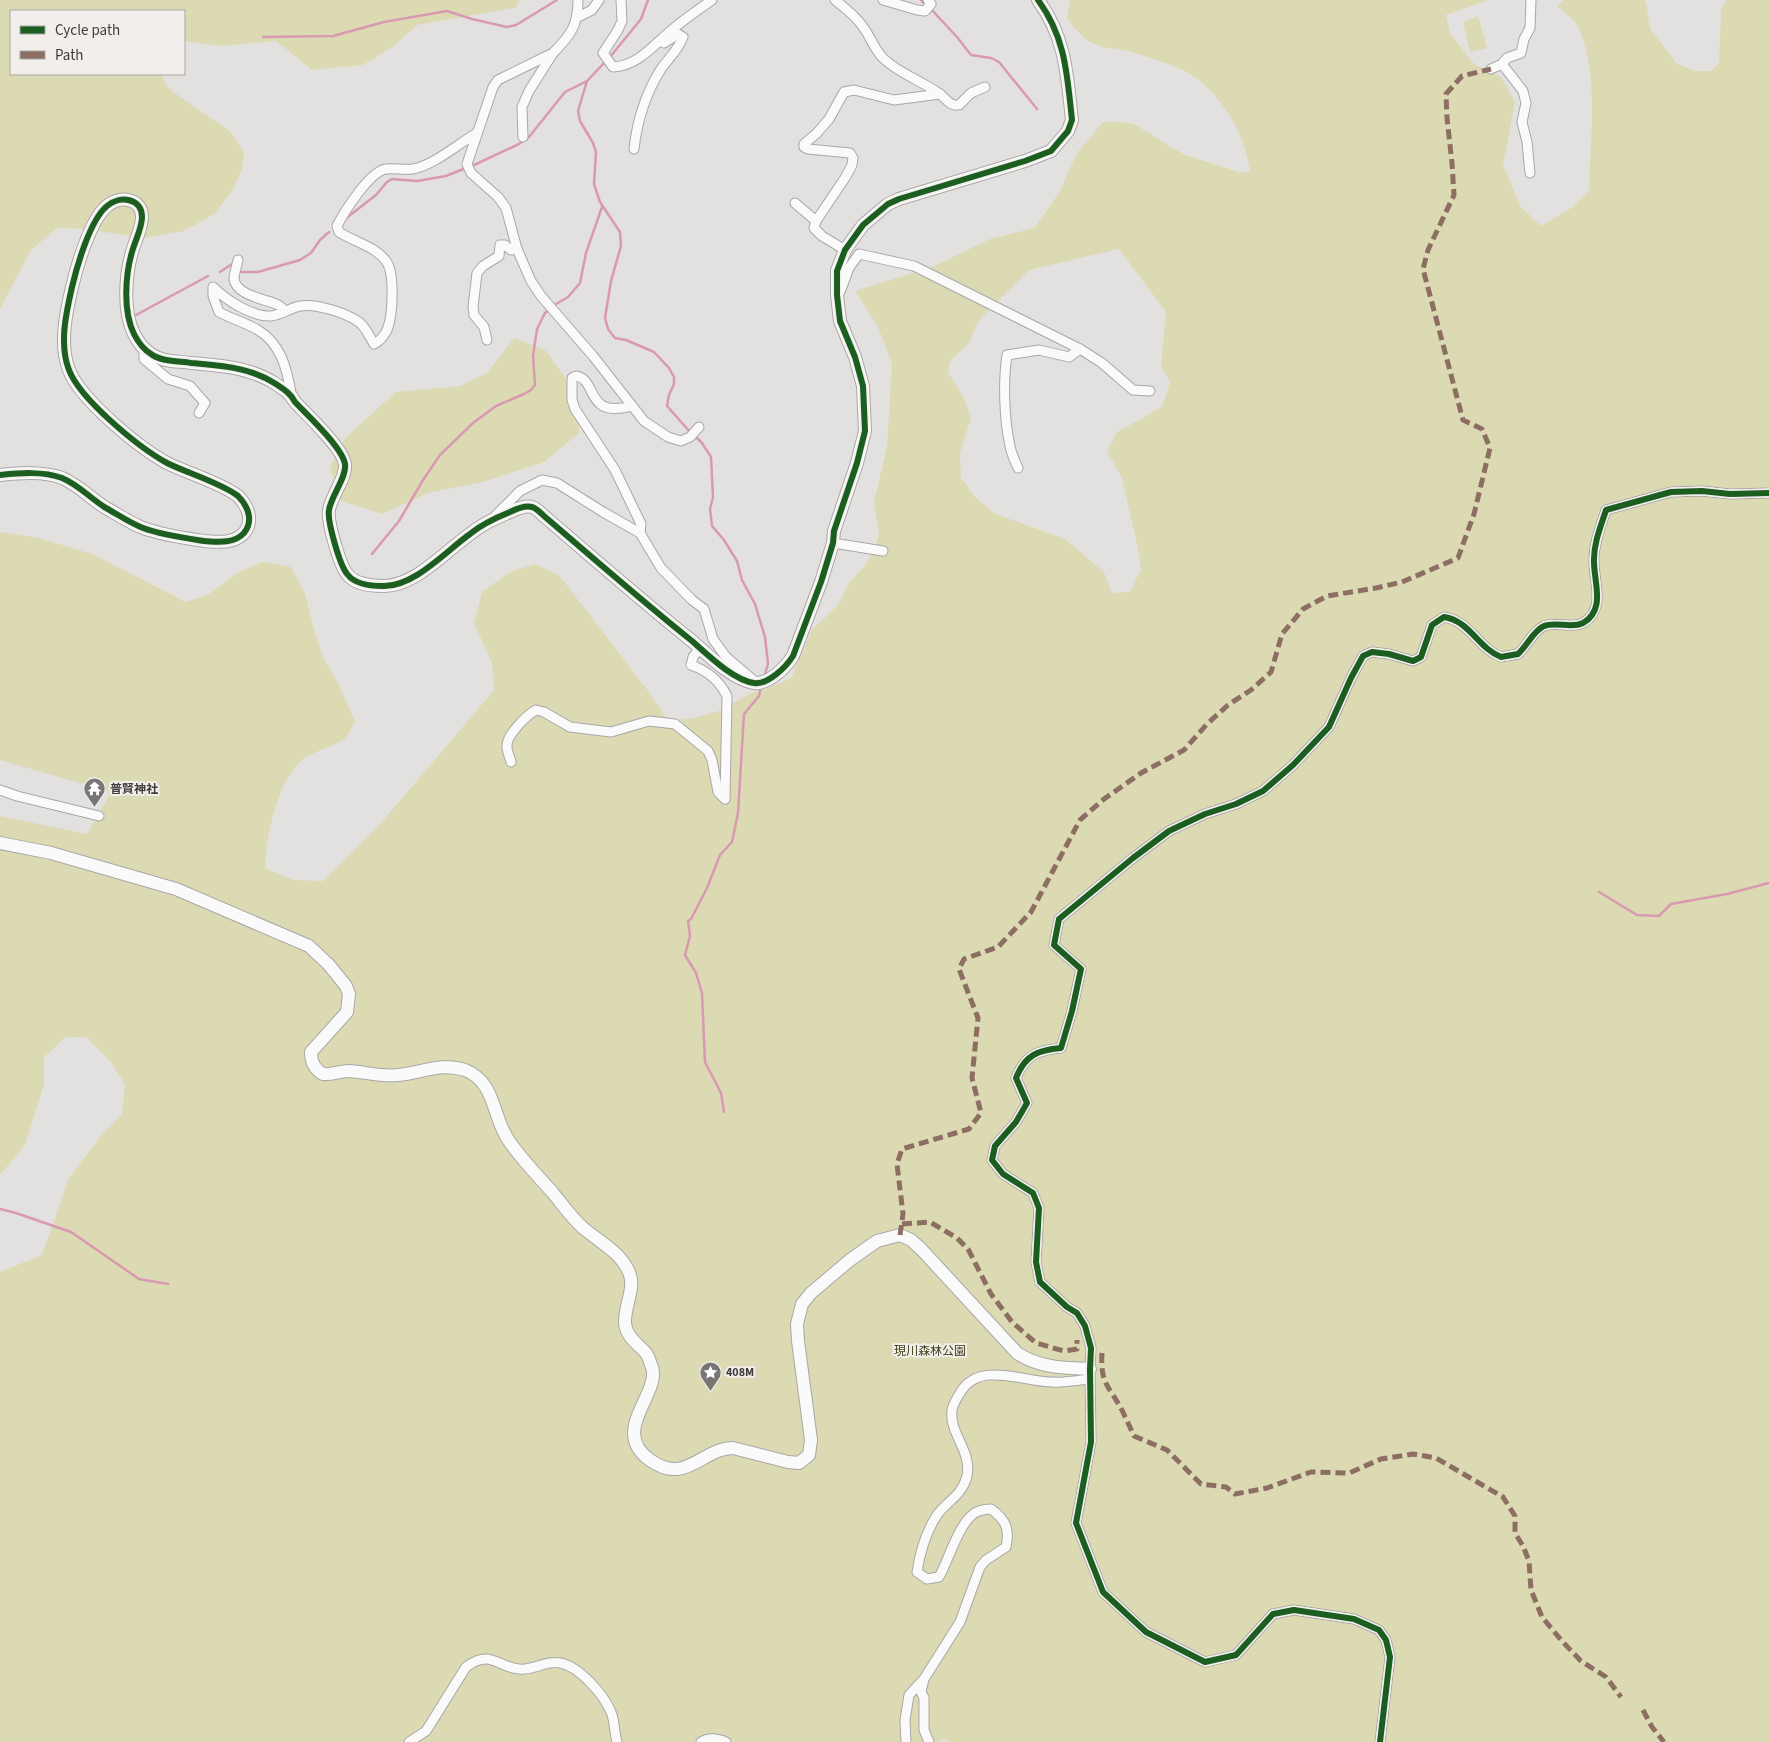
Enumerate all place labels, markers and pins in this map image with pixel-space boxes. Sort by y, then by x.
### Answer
temple icon: 普賢神社 [82,777,106,808]
place label: 普賢神社 [110,781,158,798]
place icon: 408M [698,1360,722,1391]
place label: 408M [726,1364,754,1381]

